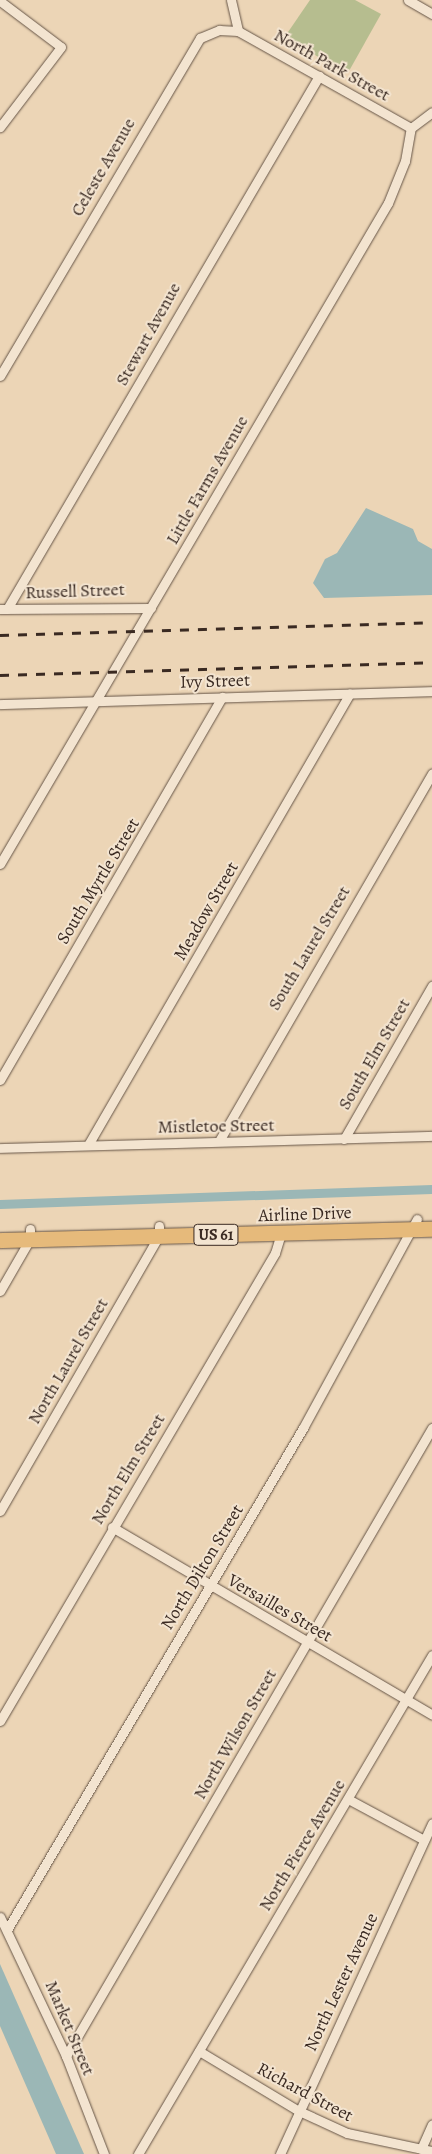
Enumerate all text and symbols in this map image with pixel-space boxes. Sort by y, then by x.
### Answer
street label: North Park Street [270,24,394,106]
street label: Celeste Avenue [66,114,140,220]
street label: Stewart Avenue [111,279,185,389]
street label: Little Farms Avenue [161,412,253,548]
street label: Russell Street [25,578,125,604]
street label: Ivy Street [180,669,250,693]
street label: South Myrtle Street [52,814,144,948]
street label: Meadow Street [169,858,243,964]
street label: South Laurel Street [263,882,355,1014]
street label: South Elm Street [333,995,415,1113]
street label: Mistletoe Street [158,1114,274,1138]
street label: Airline Drive [258,1202,352,1226]
road number: US 61 [192,1222,240,1248]
street label: North Laurel Street [23,1294,113,1428]
street label: North Elm Street [86,1410,170,1528]
street label: North Dilton Street [156,1500,248,1634]
street label: Versailles Street [224,1569,336,1647]
street label: North Wilson Street [189,1665,281,1803]
street label: North Pierce Avenue [254,1775,350,1915]
street label: North Lester Avenue [300,1909,382,2055]
street label: Market Street [40,1977,100,2079]
street label: Richard Street [253,2058,357,2126]

